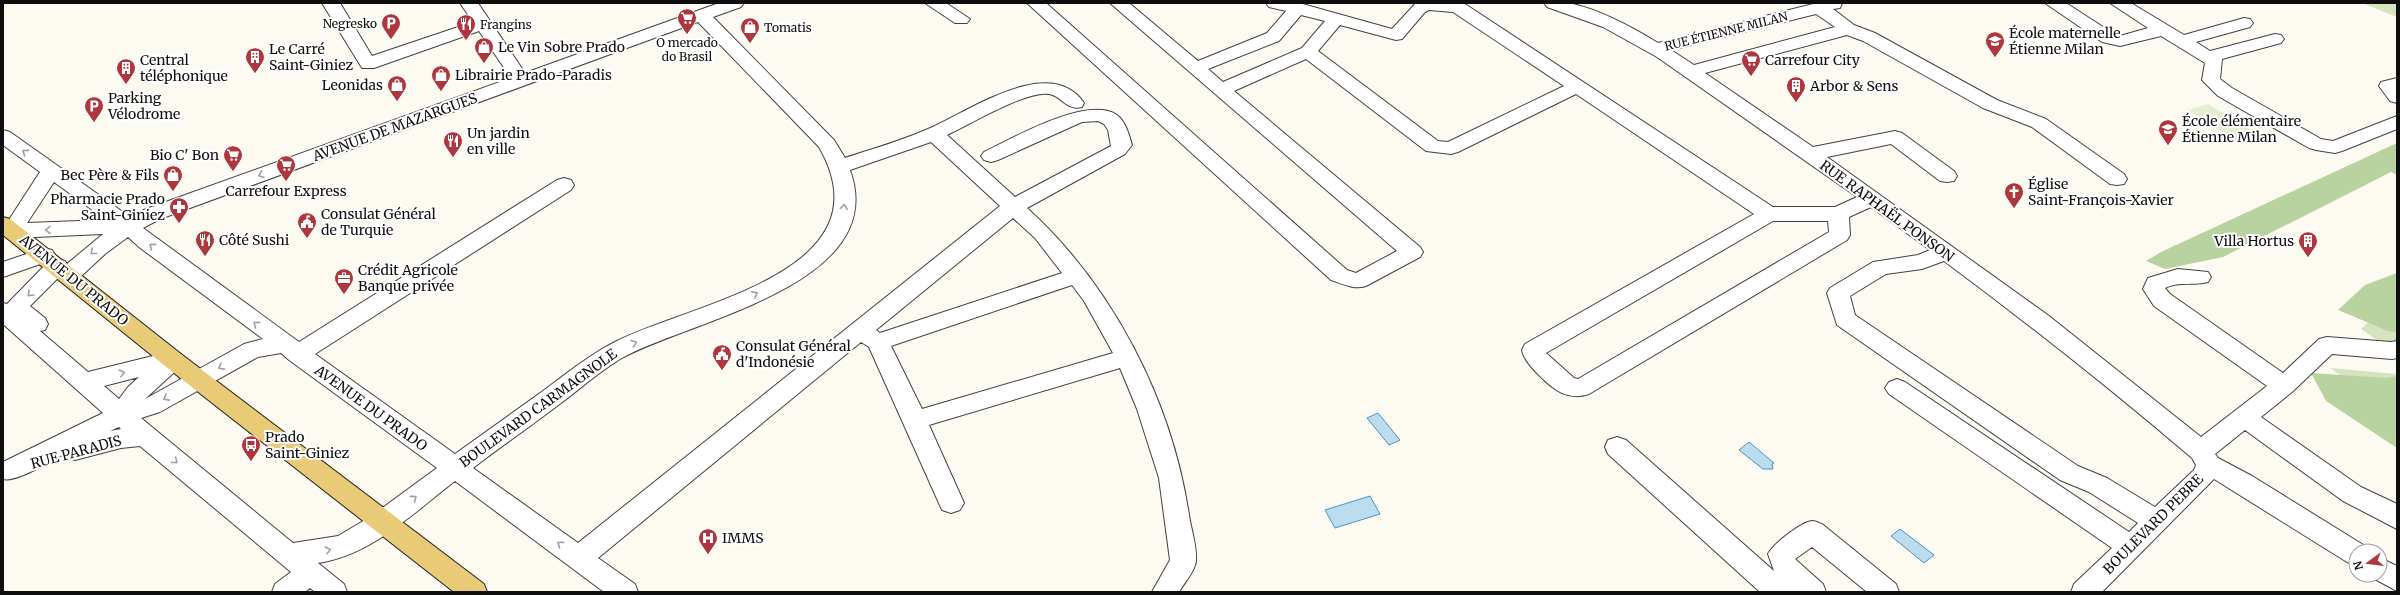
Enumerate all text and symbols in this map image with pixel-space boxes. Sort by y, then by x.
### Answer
supermarket icon: O mercado do Brasil [676,7,698,35]
street label: RUE ÉTIENNE MILAN [1663,8,1790,54]
parking icon: Negresko [380,12,402,40]
restaurant icon: Frangins [455,13,477,41]
place label: Negresko [323,16,377,31]
shop icon: Tomatis [739,16,761,44]
place label: Frangins [480,17,532,32]
place label: Tomatis [764,20,812,35]
place label: École maternelle Étienne Milan [2009,24,2121,58]
school or university icon: École maternelle Étienne Milan [1984,30,2006,58]
place label: O mercado do Brasil [656,35,718,64]
shop icon: Le Vin Sobre Prado [473,36,495,64]
place label: Le Vin Sobre Prado [498,38,625,56]
place label: Le Carré Saint-Giniez [269,40,354,74]
building icon: Le Carré Saint-Giniez [244,46,266,74]
supermarket icon: Carrefour City [1740,49,1762,77]
place label: Central téléphonique [140,51,228,85]
place label: Carrefour City [1765,51,1861,69]
building icon: Central téléphonique [115,57,137,85]
shop icon: Librairie Prado-Paradis [430,64,452,92]
place label: Librairie Prado-Paradis [455,66,612,84]
shop icon: Leonidas [386,74,408,102]
building icon: Arbor & Sens [1785,75,1807,103]
place label: Leonidas [322,76,383,94]
place label: Arbor & Sens [1809,77,1899,95]
place label: Parking Vélodrome [107,89,180,123]
street label: AVENUE DE MAZARGUES [309,89,480,166]
parking icon: Parking Vélodrome [83,95,105,123]
place label: École élémentaire Étienne Milan [2182,112,2301,146]
school or university icon: École élémentaire Étienne Milan [2157,118,2179,146]
place label: Un jardin en ville [467,124,530,158]
restaurant icon: Un jardin en ville [442,130,464,158]
supermarket icon: Bio C' Bon [222,144,244,172]
place label: Bio C' Bon [150,146,219,164]
one-way arrow [22,150,29,157]
supermarket icon: Carrefour Express [275,154,297,182]
street label: RUE RAPHAËL PONSON [1816,156,1958,266]
shop icon: Bec Père & Fils [162,164,184,192]
place label: Bec Père & Fils [61,166,159,184]
one-way arrow [258,171,265,179]
place label: Église Saint-François-Xavier [2028,175,2174,209]
church icon: Église Saint-François-Xavier [2003,181,2025,209]
place label: Carrefour Express [225,182,347,200]
place label: Pharmacie Prado Saint-Giniez [50,190,165,224]
pharmacy icon: Pharmacie Prado Saint-Giniez [168,196,190,224]
one-way arrow [839,204,848,210]
place label: Consulat Général de Turquie [321,205,437,239]
public building icon: Consulat Général de Turquie [296,211,318,239]
one-way arrow [45,225,51,234]
restaurant icon: Côté Sushi [194,229,216,257]
street label: AVENUE DU PRADO [15,230,132,329]
building icon: Villa Hortus [2297,230,2319,258]
place label: Côté Sushi [219,231,290,249]
place label: Villa Hortus [2213,232,2294,250]
one-way arrow [149,244,156,251]
one-way arrow [91,247,98,254]
place label: Crédit Agricole Banque privée [358,261,458,295]
office icon: Crédit Agricole Banque privée [333,267,355,295]
one-way arrow [27,289,35,296]
one-way arrow [750,291,758,299]
one-way arrow [253,322,260,329]
place label: Consulat Général d'Indonésie [736,337,852,371]
one-way arrow [631,339,638,347]
public building icon: Consulat Général d'Indonésie [711,343,733,371]
street label: BOULEVARD CARMAGNOLE [456,345,620,471]
street label: AVENUE DU PRADO [310,360,431,455]
one-way arrow [218,363,225,370]
one-way arrow [119,370,125,378]
one-way arrow [162,394,170,401]
place label: Prado Saint-Giniez [265,428,350,462]
street label: RUE PARADIS [29,431,123,473]
bus stop icon: Prado Saint-Giniez [240,434,262,462]
one-way arrow [171,456,178,463]
street label: BOULEVARD PEBRE [2099,470,2207,578]
one-way arrow [410,496,417,503]
hospital icon: IMMS [697,527,719,555]
place label: IMMS [722,529,763,547]
one-way arrow [557,542,564,549]
north arrow [2348,543,2388,583]
one-way arrow [325,546,331,554]
text: N [2350,559,2366,572]

